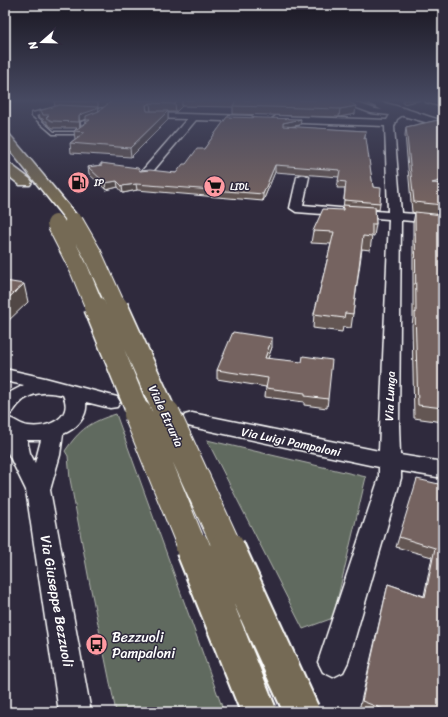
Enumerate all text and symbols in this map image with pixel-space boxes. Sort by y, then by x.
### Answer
north arrow [22,22,62,62]
text: N [23,38,44,53]
fuel station icon: IP [65,169,91,195]
supermarket icon: LIDL [202,173,228,199]
place label: IP [93,174,104,192]
place label: LIDL [230,178,250,196]
street label: Via Lunga [378,371,402,421]
street label: Viale Etruria [142,381,190,451]
street label: Via Luigi Pampaloni [239,421,343,463]
street label: Via Giuseppe Bezzuoli [33,533,81,670]
place label: Bezzuoli Pampaloni [112,625,176,666]
bus stop icon: Bezzuoli Pampaloni [84,632,110,658]

